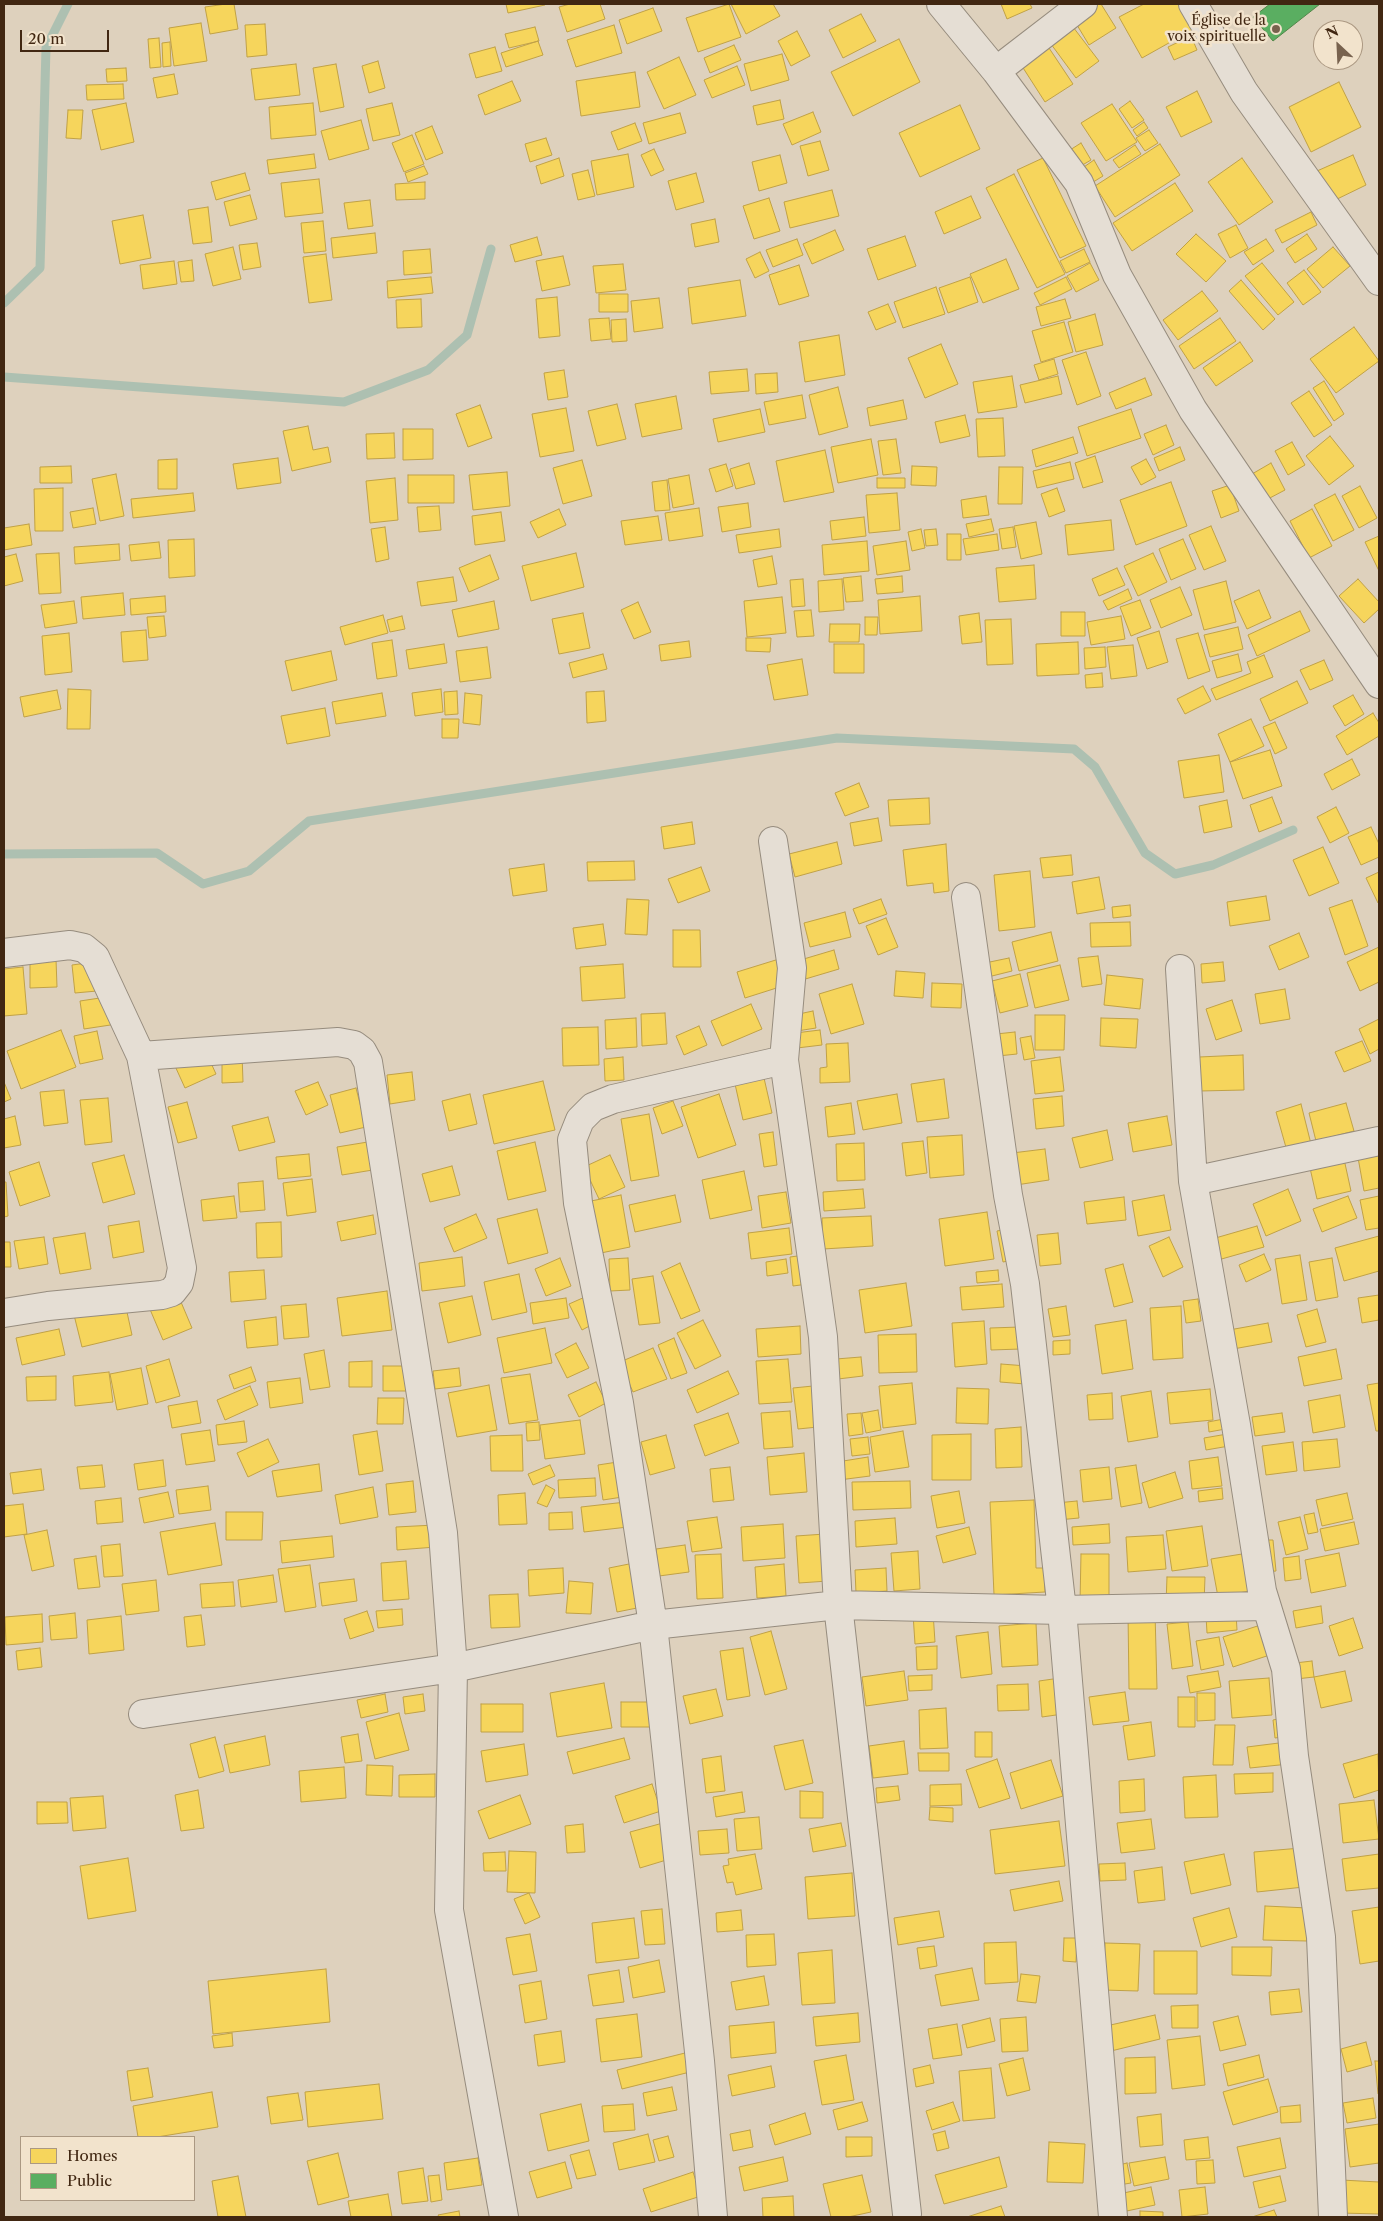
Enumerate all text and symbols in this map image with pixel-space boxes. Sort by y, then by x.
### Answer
place label: Église de la voix spirituelle [1167,13,1266,46]
scale bar [22,20,111,52]
north arrow [1313,20,1363,70]
text: N [1323,22,1341,43]
marker: Église de la voix spirituelle [1270,23,1282,35]
text: 20 m [28,29,64,48]
legend [20,2136,195,2201]
text: Homes [67,2146,118,2165]
text: Public [67,2171,112,2190]

